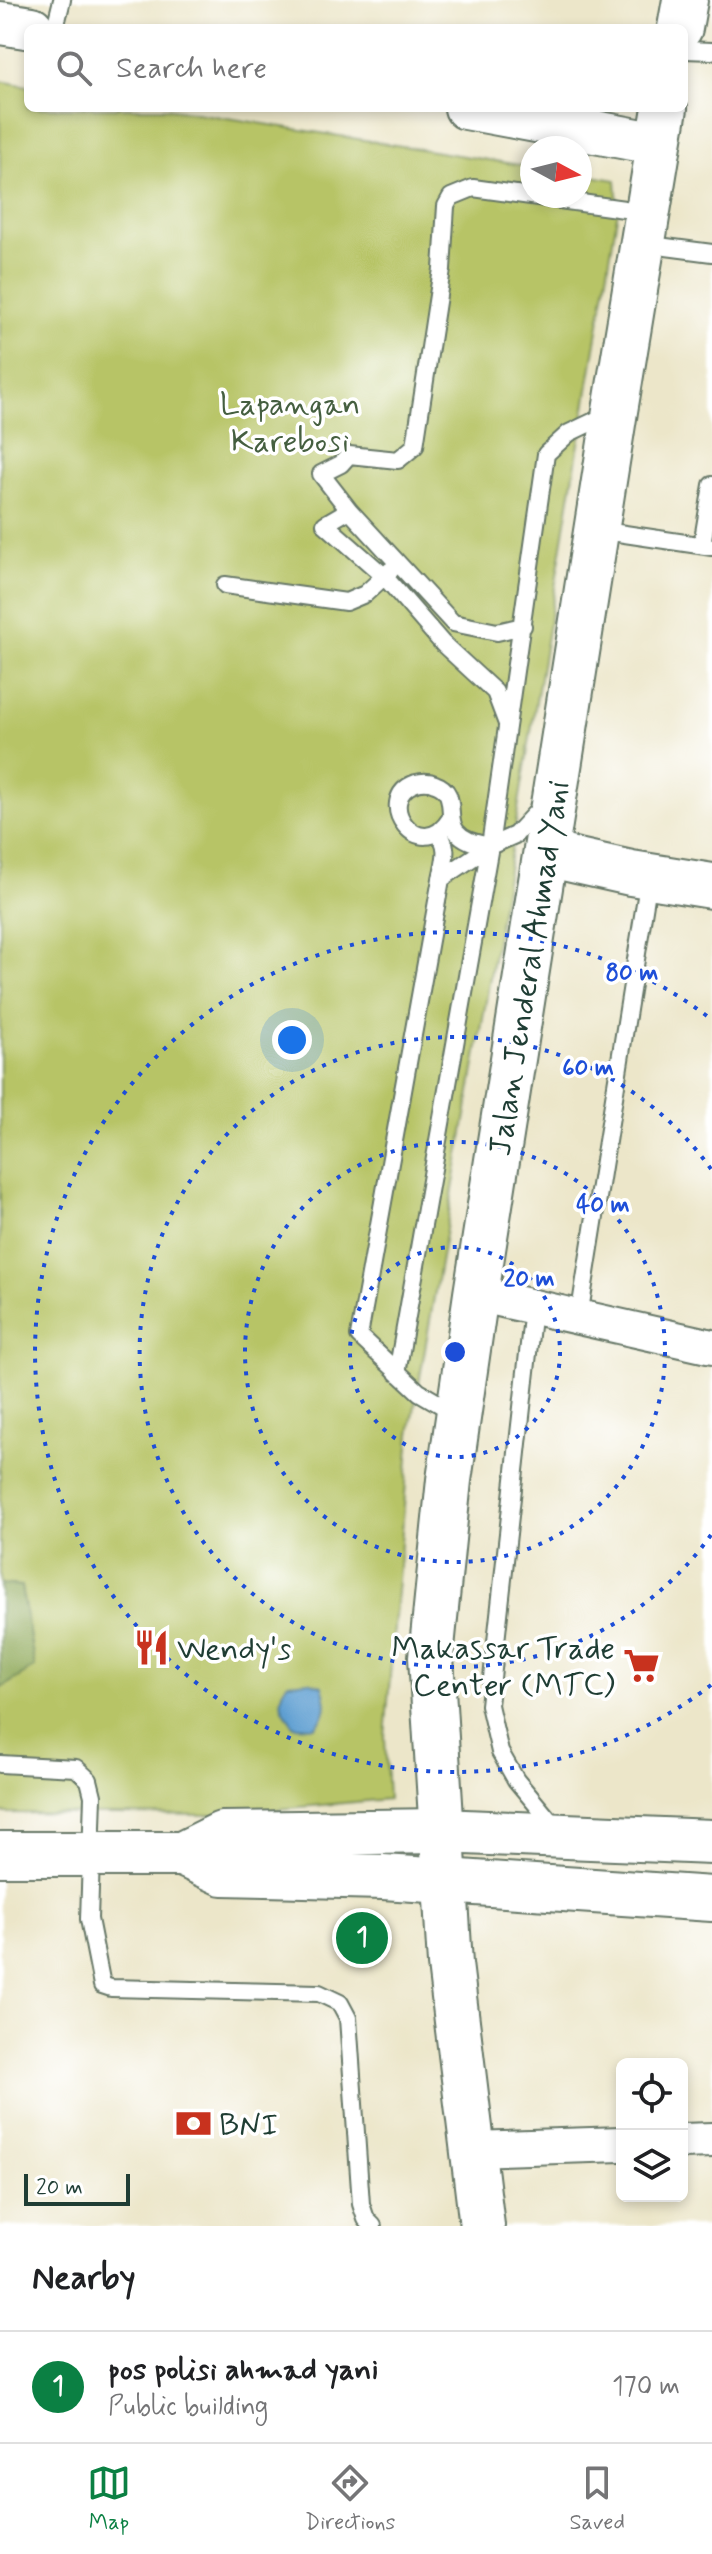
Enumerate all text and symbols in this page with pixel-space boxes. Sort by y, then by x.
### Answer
search box [24,24,688,112]
icon: search [52,46,96,90]
text: Search here [116,49,267,88]
north arrow [520,136,592,208]
park label: Lapangan Karebosi [220,384,360,463]
street label: Jalan Jenderal Ahmad Yani [480,778,580,1159]
text: 80 m [606,958,658,989]
your location [272,1020,312,1060]
text: 60 m [562,1053,614,1084]
text: 40 m [576,1190,630,1221]
text: 20 m [503,1264,555,1295]
centre of rings [441,1338,469,1366]
place label: Makassar Trade Center (MTC) [392,1628,615,1707]
restaurant icon: Wendy's [132,1629,170,1667]
place label: Wendy's [177,1629,291,1671]
supermarket icon: Makassar Trade Center (MTC) [622,1646,660,1684]
pin: 1 [336,1908,388,1968]
map controls [616,2058,688,2202]
button: locate [616,2058,688,2130]
bank icon: BNI [174,2105,212,2143]
place label: BNI [219,2105,278,2147]
button: layers [616,2130,688,2202]
scale bar [24,2170,130,2206]
text: 20 m [36,2174,83,2202]
text: Nearby [32,2256,136,2301]
text: pos polisi ahmad yani [108,2351,378,2390]
text: 1 [52,2370,64,2404]
text: 170 m [612,2370,680,2404]
text: Public building [108,2390,268,2424]
tab: Map [87,2461,131,2537]
tab: Directions [305,2461,395,2537]
tab: Saved [569,2461,625,2537]

